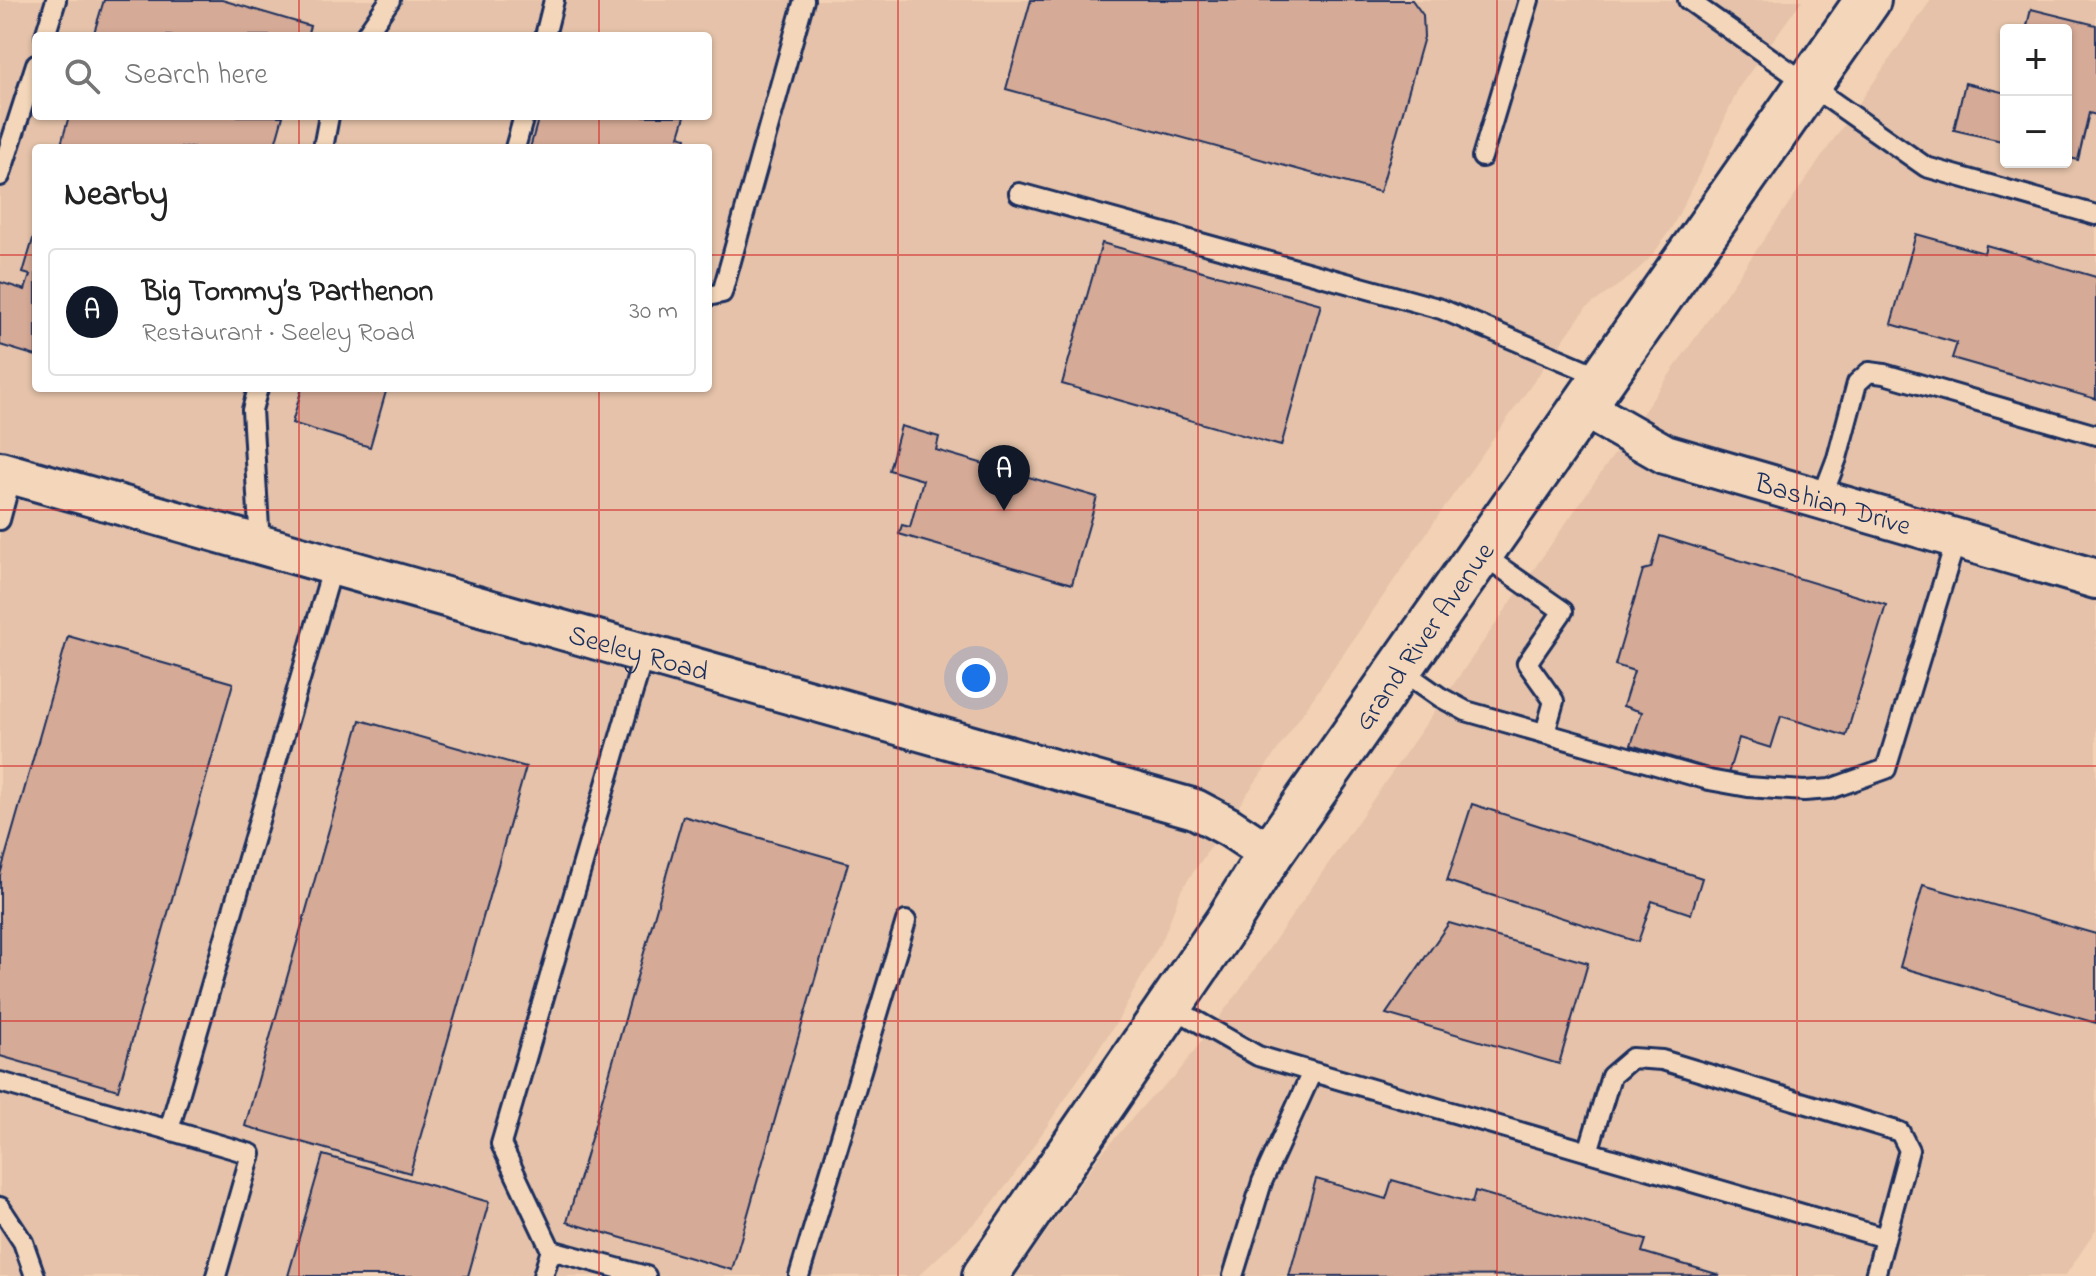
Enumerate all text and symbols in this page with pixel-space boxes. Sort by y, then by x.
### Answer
map controls [2000,24,2072,168]
button: + [2000,24,2072,96]
search box [32,32,712,120]
icon: search [60,54,104,98]
text: Search here [124,54,268,98]
button: − [2000,96,2072,168]
text: Nearby [64,171,168,221]
text: Big Tommy’s Parthenon [142,271,433,315]
text: A [84,293,100,331]
text: 30 m [629,293,678,331]
text: Restaurant · Seeley Road [142,315,415,353]
pin: A [978,445,1030,511]
street label: Bashian Drive [1748,464,1916,548]
street label: Grand River Avenue [1345,534,1507,740]
street label: Seeley Road [563,616,713,694]
your location [956,658,996,698]

